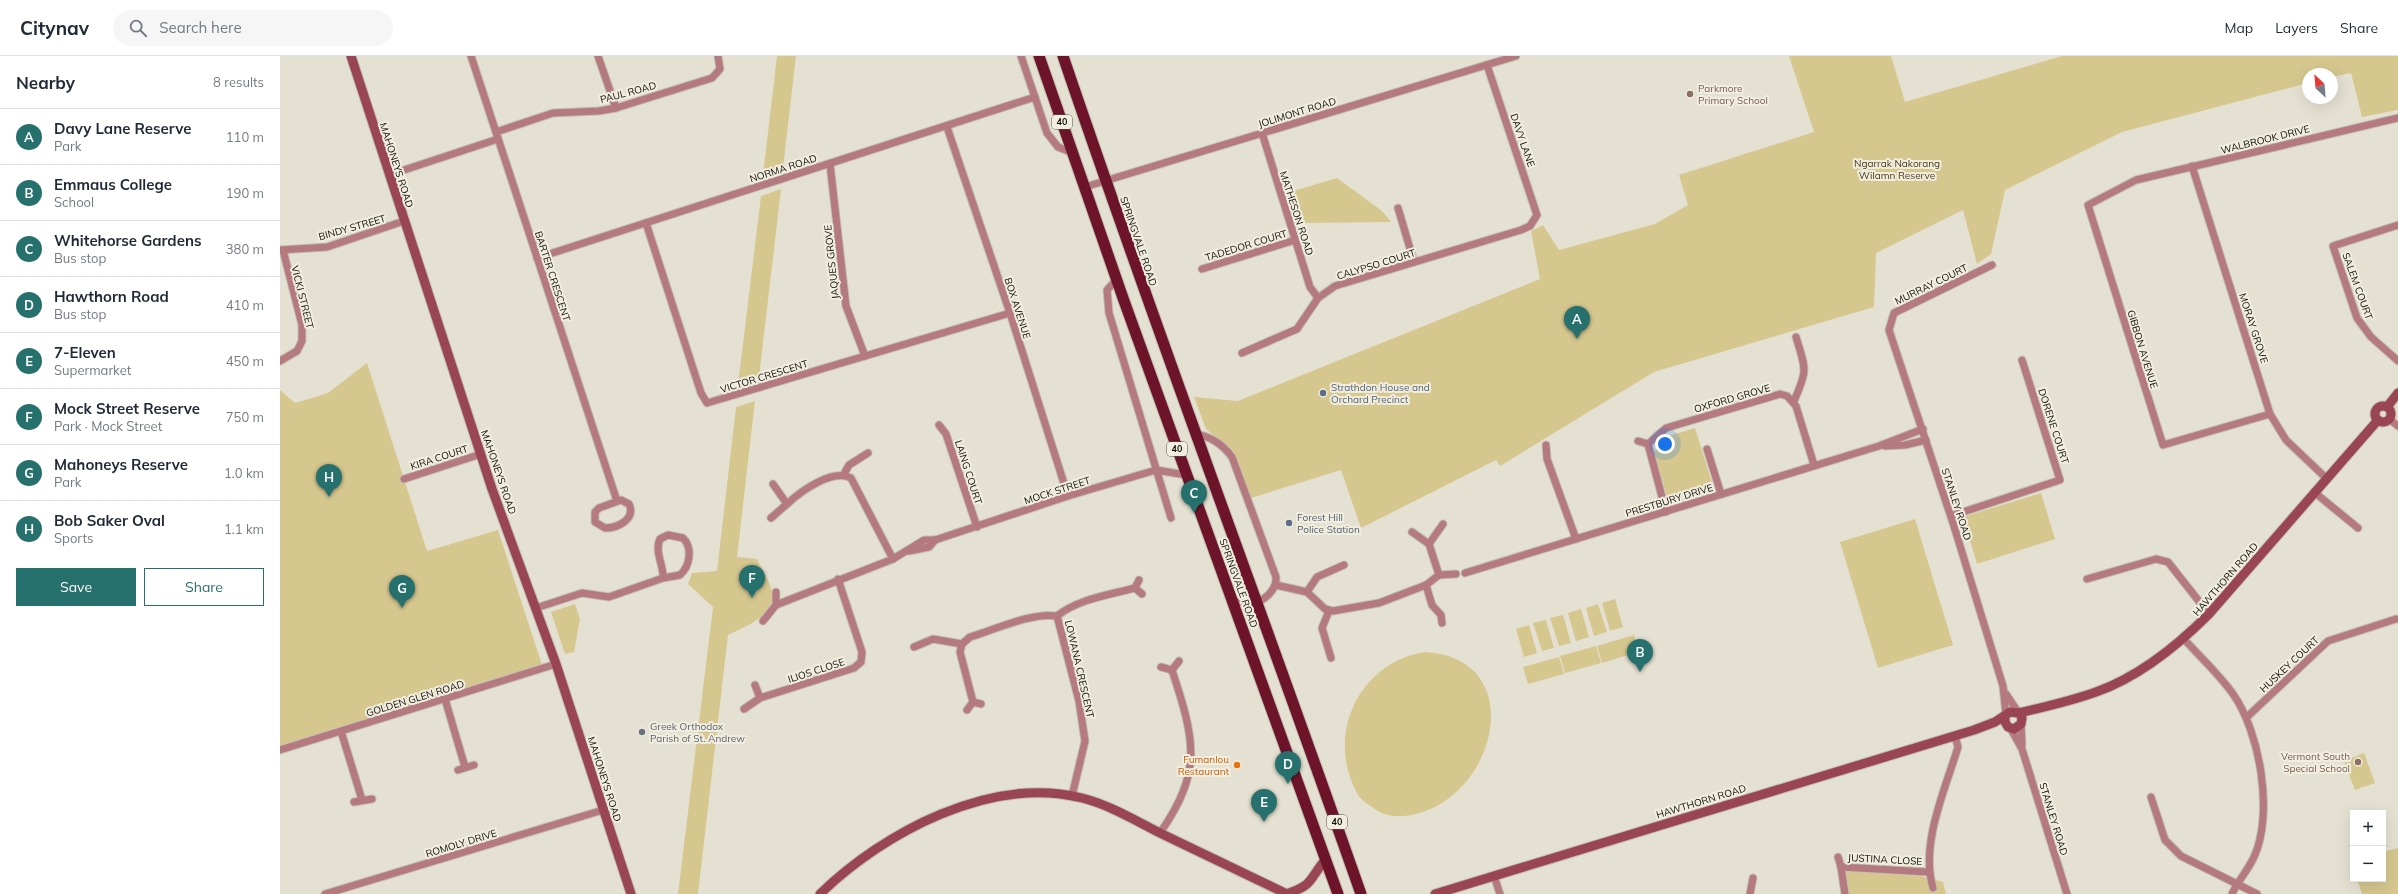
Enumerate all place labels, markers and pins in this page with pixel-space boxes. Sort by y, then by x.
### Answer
place label: Parkmore Primary School [1698,82,1768,107]
marker: Parkmore Primary School [1685,89,1695,99]
pin: A [1564,306,1590,339]
place label: Strathdon House and Orchard Precinct [1331,381,1430,406]
marker: Strathdon House and Orchard Precinct [1318,388,1328,398]
pin: H [316,464,342,497]
pin: C [1181,480,1207,513]
place label: Forest Hill Police Station [1297,511,1360,536]
marker: Forest Hill Police Station [1284,518,1294,528]
pin: F [739,565,765,598]
pin: G [389,575,415,608]
pin: B [1627,639,1653,672]
place label: Greek Orthodox Parish of St. Andrew [650,720,745,745]
marker: Greek Orthodox Parish of St. Andrew [637,727,647,737]
place label: Vermont South Special School [2281,750,2350,775]
pin: D [1275,751,1301,784]
place label: Fumanlou Restaurant [1178,753,1229,778]
marker: Vermont South Special School [2353,757,2363,767]
marker: Fumanlou Restaurant [1232,760,1242,770]
pin: E [1251,789,1277,822]

